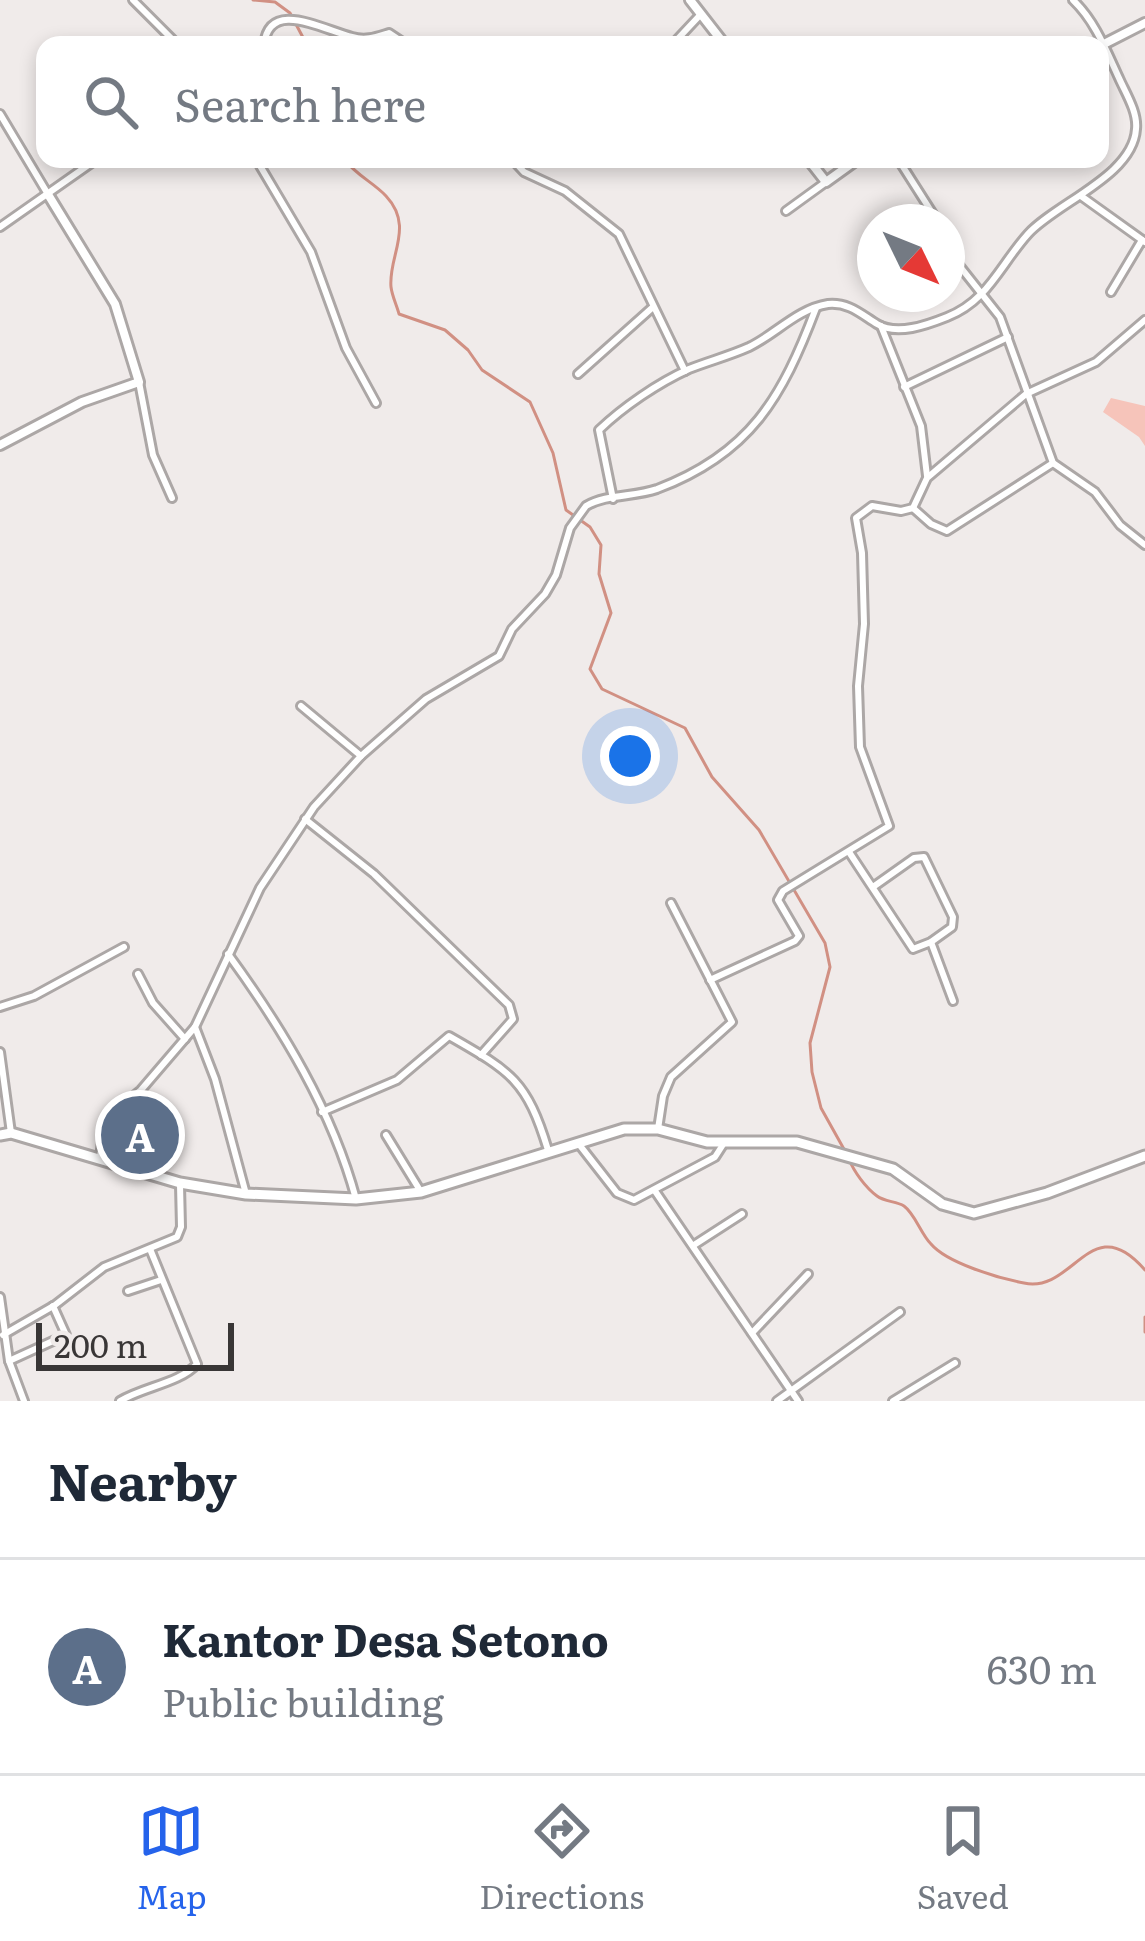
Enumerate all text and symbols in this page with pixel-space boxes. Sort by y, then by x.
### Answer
search box [36,36,1109,168]
icon: search [78,69,144,135]
text: Search here [174,69,426,136]
north arrow [857,204,965,312]
your location [600,726,660,786]
pin: A [101,1090,179,1180]
scale bar [36,1317,234,1370]
text: 200 m [54,1319,148,1368]
text: Nearby [48,1441,237,1517]
text: Kantor Desa Setono [162,1604,609,1671]
text: A [72,1638,102,1696]
text: 630 m [987,1638,1097,1696]
text: Public building [162,1671,444,1729]
tab: Map [136,1798,207,1919]
tab: Directions [479,1798,644,1919]
tab: Saved [917,1798,1009,1919]

